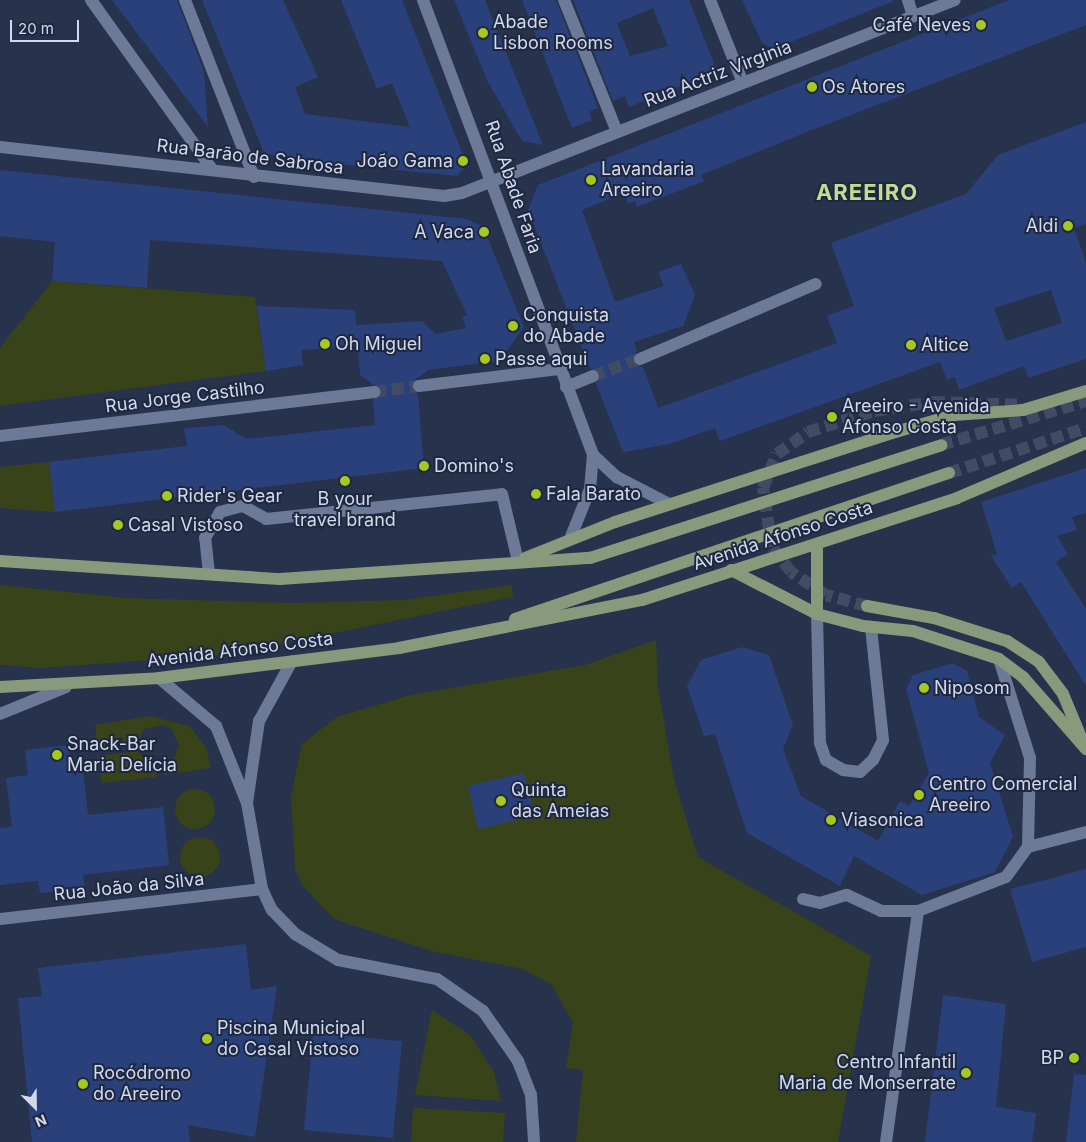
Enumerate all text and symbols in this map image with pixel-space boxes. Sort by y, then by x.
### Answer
scale bar [12,10,81,42]
place label: Abade Lisbon Rooms [493,12,613,54]
place label: Café Neves [873,14,971,36]
text: 20 m [18,19,54,38]
marker: Café Neves [975,19,987,31]
marker: Abade Lisbon Rooms [477,27,489,39]
street label: Rua Actriz Virginia [641,36,795,112]
place label: Os Atores [822,76,905,98]
marker: Os Atores [806,81,818,93]
street label: Rua Abade Faria [480,118,546,256]
street label: Rua Barão de Sabrosa [155,135,345,179]
place label: João Gama [356,150,453,172]
marker: João Gama [457,155,469,167]
place label: Lavandaria Areeiro [601,159,694,202]
marker: Lavandaria Areeiro [585,174,597,186]
district label: AREEIRO [815,180,919,206]
place label: Aldi [1026,215,1058,237]
marker: Aldi [1062,220,1074,232]
place label: A Vaca [414,221,474,243]
marker: A Vaca [478,226,490,238]
place label: Conquista do Abade [523,305,609,348]
marker: Conquista do Abade [507,320,519,332]
place label: Oh Miguel [335,333,422,355]
place label: Altice [921,334,969,356]
marker: Oh Miguel [319,338,331,350]
marker: Altice [905,339,917,351]
place label: Passe aqui [495,348,587,370]
marker: Passe aqui [479,353,491,365]
street label: Rua Jorge Castilho [104,377,266,417]
place label: Areeiro - Avenida Afonso Costa [842,396,989,438]
marker: Areeiro - Avenida Afonso Costa [826,411,838,423]
place label: Domino's [434,455,514,477]
marker: Domino's [418,460,430,472]
marker: B your travel brand [339,475,351,487]
place label: Fala Barato [546,483,641,505]
place label: Rider's Gear [177,485,282,507]
marker: Fala Barato [530,488,542,500]
place label: B your travel brand [294,489,396,532]
marker: Rider's Gear [161,490,173,502]
street label: Avenida Afonso Costa [690,497,876,575]
place label: Casal Vistoso [128,514,243,536]
marker: Casal Vistoso [112,519,124,531]
street label: Avenida Afonso Costa [146,628,334,672]
place label: Niposom [934,677,1010,699]
marker: Niposom [918,682,930,694]
place label: Snack-Bar Maria Delícia [67,734,177,776]
marker: Snack-Bar Maria Delícia [51,749,63,761]
place label: Centro Comercial Areeiro [929,774,1077,816]
place label: Quinta das Ameias [511,780,609,822]
marker: Centro Comercial Areeiro [913,789,925,801]
marker: Quinta das Ameias [495,795,507,807]
place label: Viasonica [841,809,924,831]
marker: Viasonica [825,814,837,826]
street label: Rua João da Silva [53,868,205,906]
place label: Piscina Municipal do Casal Vistoso [217,1018,365,1060]
marker: Piscina Municipal do Casal Vistoso [201,1033,213,1045]
place label: BP [1041,1047,1064,1069]
place label: Centro Infantil Maria de Monserrate [779,1052,956,1094]
marker: BP [1068,1052,1080,1064]
place label: Rocódromo do Areeiro [93,1063,191,1106]
marker: Centro Infantil Maria de Monserrate [960,1067,972,1079]
marker: Rocódromo do Areeiro [77,1078,89,1090]
north arrow [10,1082,60,1132]
text: N [33,1111,49,1131]

